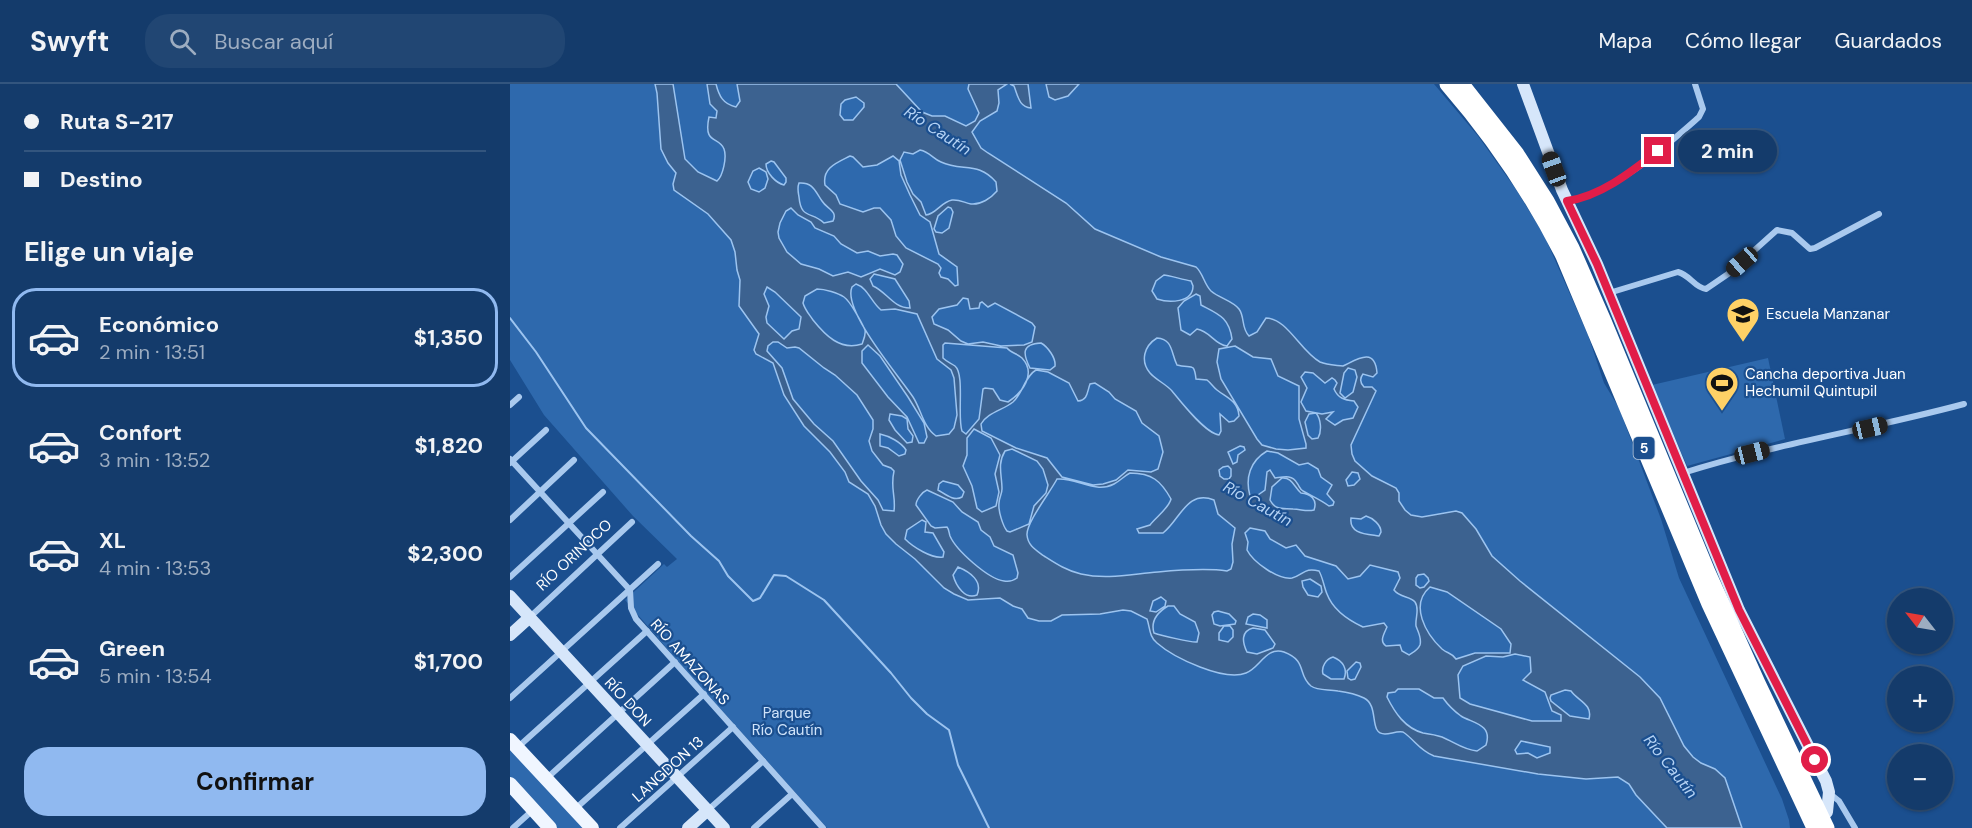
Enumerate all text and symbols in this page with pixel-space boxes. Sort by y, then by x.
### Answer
search box [145,14,565,68]
text: Swyft [30,23,109,60]
icon: search [166,25,199,58]
text: Buscar aquí [214,27,333,56]
text: Mapa [1598,27,1652,55]
text: Cómo llegar [1685,27,1802,55]
text: Guardados [1835,27,1942,55]
water label: Río Cautín [900,101,975,160]
text: Ruta S-217 [60,107,174,136]
callout: 2 min [1679,130,1778,172]
route end [1644,137,1671,164]
text: 2 min [1701,138,1754,164]
car [1539,149,1569,189]
text: Destino [60,165,143,194]
text: Elige un viaje [24,234,194,269]
car [1723,243,1761,281]
school or university icon: Escuela Manzanar [1725,296,1761,343]
place label: Escuela Manzanar [1766,304,1890,324]
text: Económico [99,310,219,339]
icon: car [27,311,81,365]
text: $1,350 [414,323,483,352]
text: 2 min · 13:51 [99,339,205,365]
place label: Cancha deportiva Juan Hechumil Quintupil [1745,364,1906,401]
sports icon: Cancha deportiva Juan Hechumil Quintupil [1704,365,1740,412]
car [1850,415,1890,441]
text: Confort [99,418,182,447]
icon: car [27,419,81,473]
text: $1,820 [414,431,483,460]
road number: 5 [1634,437,1654,459]
car [1732,440,1772,466]
text: 3 min · 13:52 [99,447,210,473]
water label: Río Cautín [1220,476,1296,531]
street label: RÍO ORINOCO [532,515,616,595]
text: XL [99,526,126,555]
icon: car [27,527,81,581]
text: $2,300 [407,539,483,568]
text: 4 min · 13:53 [99,555,211,581]
north arrow [1887,588,1953,654]
map controls [1887,588,1953,810]
street label: RÍO AMAZONAS [646,615,734,709]
text: Green [99,634,165,663]
icon: car [27,635,81,689]
text: $1,700 [414,647,483,676]
text: 5 min · 13:54 [99,663,212,689]
button: + [1887,666,1953,732]
street label: RÍO DON [600,673,656,731]
park label: Parque Río Cautín [752,703,822,740]
water label: Río Cautín [1639,730,1702,803]
street label: LANGDON 13 [628,732,708,806]
button: − [1887,744,1953,810]
route start [1801,746,1828,773]
button: Confirmar [24,747,486,816]

